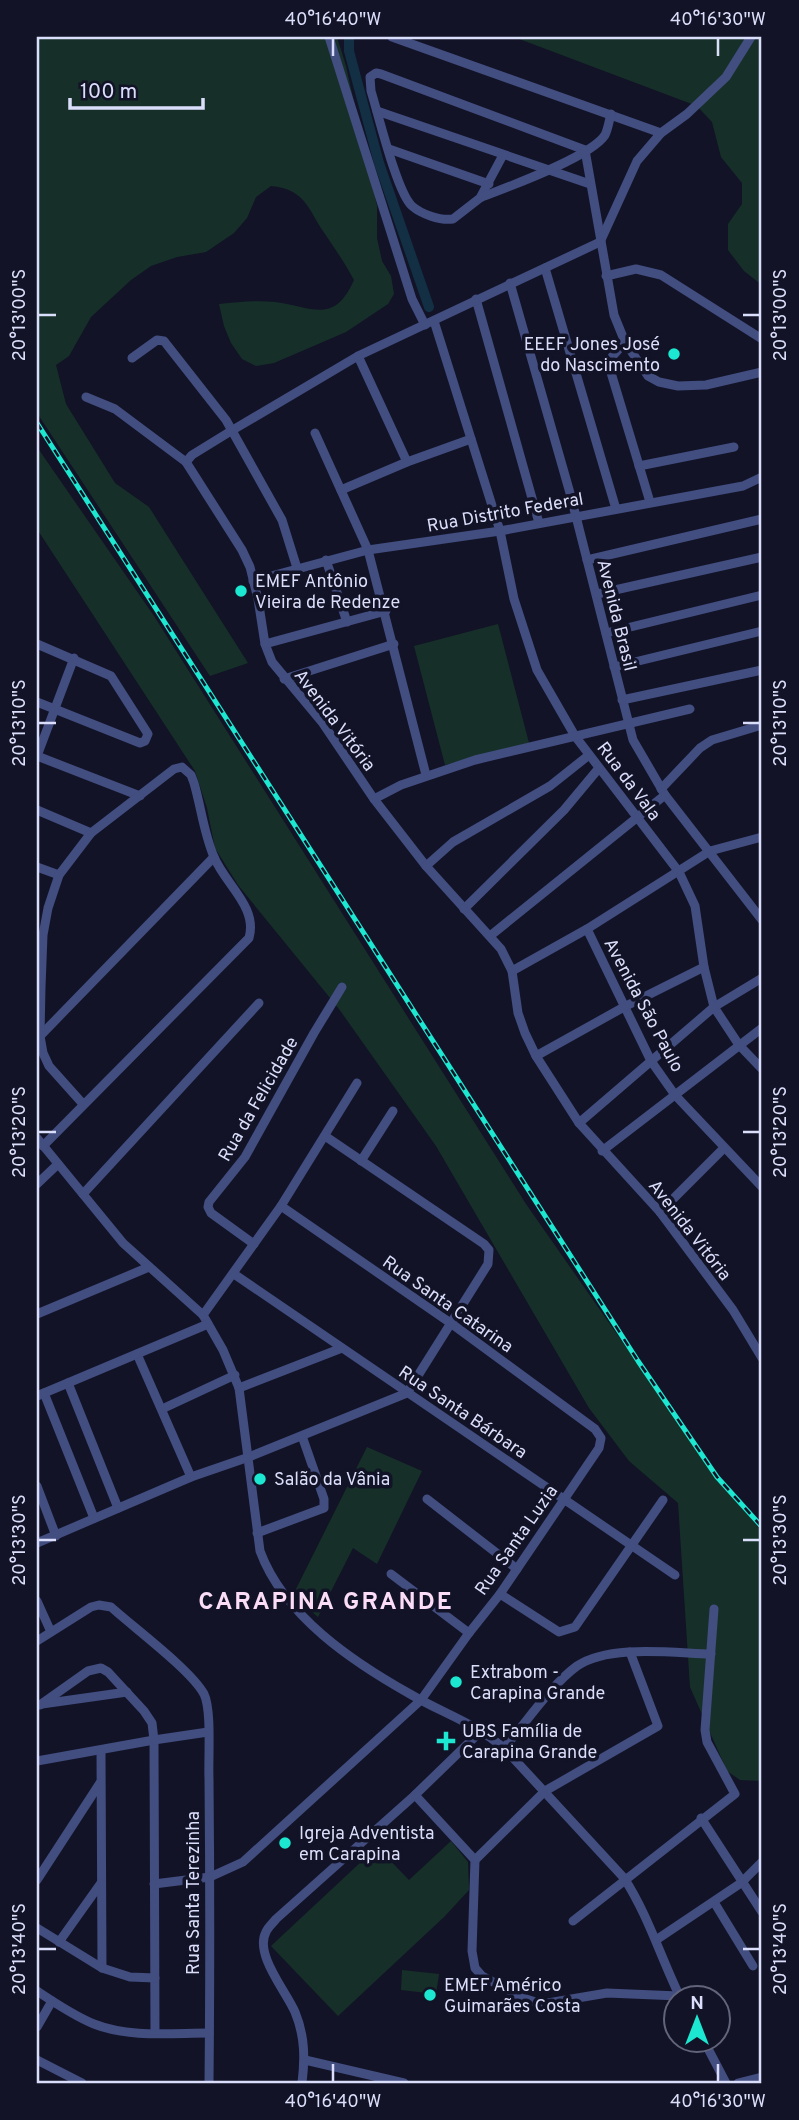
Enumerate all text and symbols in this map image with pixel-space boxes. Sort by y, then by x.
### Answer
text: 40°16'40"W [285,9,381,32]
text: 40°16'30"W [670,9,766,32]
scale bar [70,66,203,110]
text: 100 m [80,79,137,106]
text: 20°13'00"S [9,269,32,361]
text: 20°13'00"S [770,269,793,361]
place label: EEEF Jones José do Nascimento [524,334,660,378]
marker: EEEF Jones José do Nascimento [666,346,682,362]
street label: Rua Distrito Federal [425,488,585,539]
street label: Avenida Brasil [591,557,641,674]
place label: EMEF Antônio Vieira de Redenze [255,571,400,615]
marker: EMEF Antônio Vieira de Redenze [233,583,249,599]
street label: Avenida Vitória [288,665,380,777]
text: 20°13'10"S [9,679,32,767]
text: 20°13'10"S [770,679,793,767]
street label: Rua da Vala [591,738,665,826]
street label: Avenida São Paulo [598,935,688,1077]
street label: Rua da Felicidade [214,1033,304,1166]
text: 20°13'20"S [9,1086,32,1178]
text: 20°13'20"S [770,1086,793,1178]
street label: Avenida Vitória [642,1176,735,1286]
street label: Rua Santa Catarina [377,1251,517,1359]
street label: Rua Santa Bárbara [393,1362,531,1465]
place label: Salão da Vânia [274,1469,390,1492]
marker: Salão da Vânia [252,1471,268,1487]
street label: Rua Santa Luzia [471,1481,564,1601]
text: 20°13'30"S [9,1494,32,1586]
text: 20°13'30"S [770,1494,793,1586]
district label: CARAPINA GRANDE [198,1588,454,1618]
place label: Extrabom - Carapina Grande [470,1662,605,1706]
marker: Extrabom - Carapina Grande [448,1674,464,1690]
place label: UBS Família de Carapina Grande [462,1721,597,1765]
marker: UBS Família de Carapina Grande [436,1731,456,1751]
street label: Rua Santa Terezinha [183,1811,206,1975]
place label: Igreja Adventista em Carapina [299,1823,435,1867]
marker: Igreja Adventista em Carapina [277,1835,293,1851]
text: 20°13'40"S [9,1903,32,1995]
text: 20°13'40"S [770,1903,793,1995]
place label: EMEF Américo Guimarães Costa [444,1975,580,2019]
north arrow [662,1983,732,2054]
marker: EMEF Américo Guimarães Costa [422,1987,438,2003]
text: N [690,1992,704,2016]
text: 40°16'40"W [285,2091,381,2114]
text: 40°16'30"W [670,2091,766,2114]

